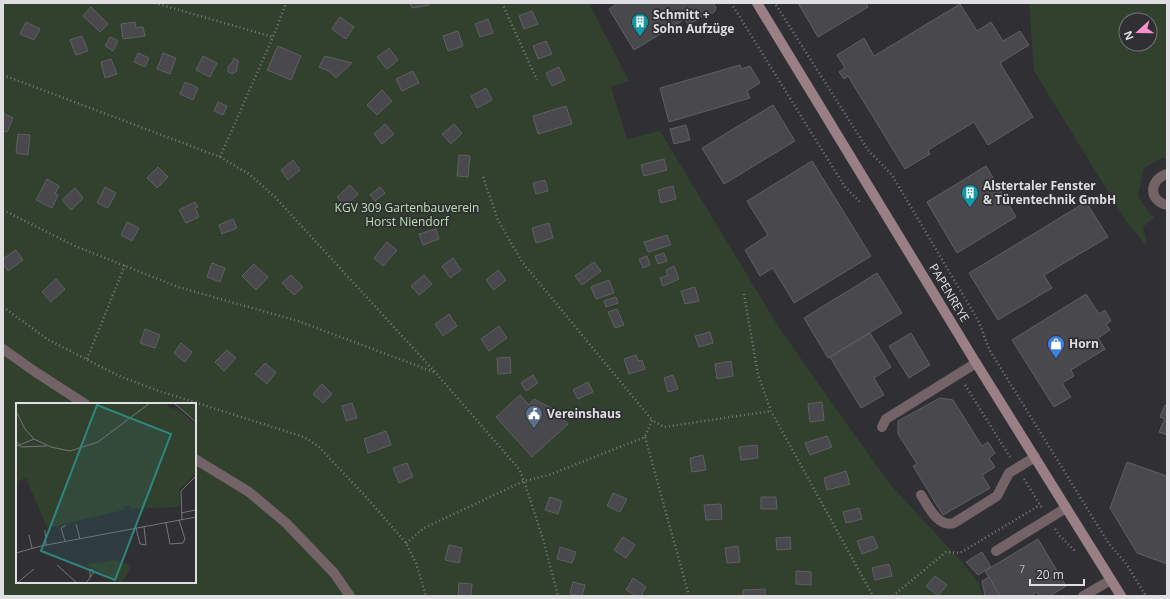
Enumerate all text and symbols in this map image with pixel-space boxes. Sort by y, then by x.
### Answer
place label: Schmitt + Sohn Aufzüge [653,6,734,37]
building icon: Schmitt + Sohn Aufzüge [630,12,650,37]
north arrow [1118,12,1158,52]
text: N [1120,29,1137,43]
place label: Alstertaler Fenster & Türentechnik GmbH [983,177,1116,208]
building icon: Alstertaler Fenster & Türentechnik GmbH [960,183,980,208]
park label: KGV 309 Gartenbauverein Horst Niendorf [335,199,479,230]
street label: PAPENREYE [925,260,974,325]
shop icon: Horn [1046,334,1066,359]
place label: Horn [1069,335,1099,352]
inset map [16,403,196,583]
public building icon: Vereinshaus [524,404,544,429]
place label: Vereinshaus [547,405,621,422]
scale bar [1030,561,1084,587]
house number: 7 [1019,562,1025,576]
text: 20 m [1036,566,1064,583]

